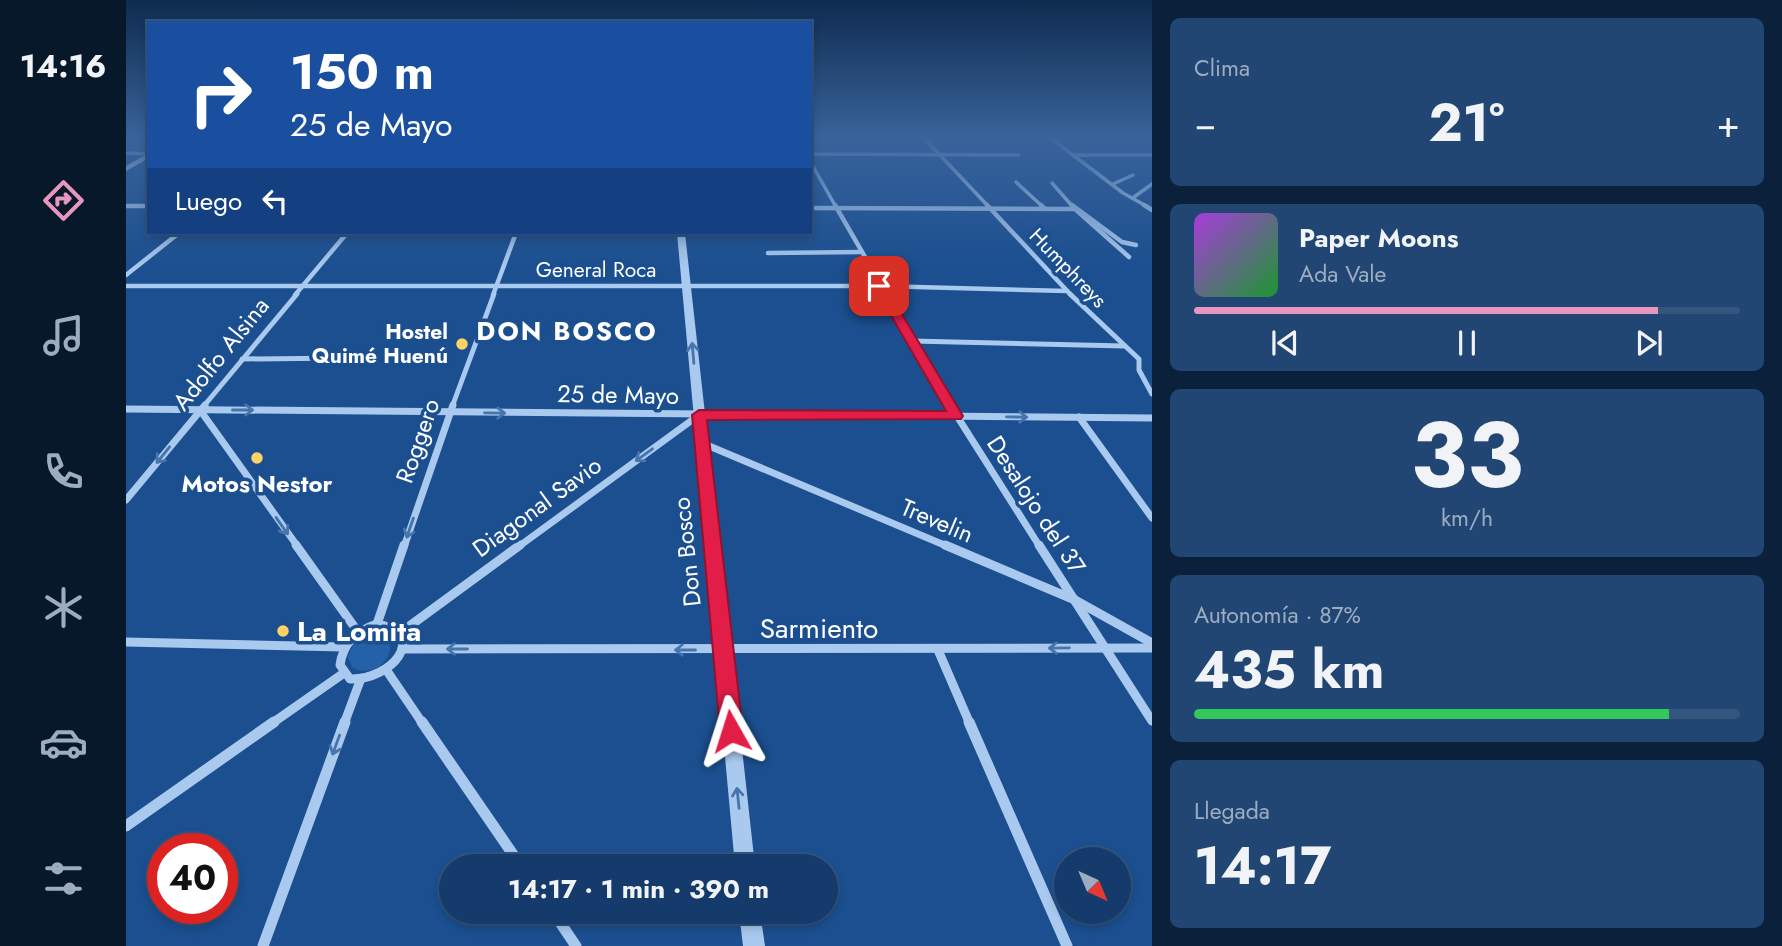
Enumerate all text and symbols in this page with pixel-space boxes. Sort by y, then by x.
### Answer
text: 150 m [290,37,434,107]
text: 14:16 [20,43,106,89]
icon: right [175,49,266,140]
text: Clima [1194,51,1250,85]
text: 21° [1429,85,1505,161]
text: − [1194,96,1216,151]
text: + [1717,96,1740,151]
text: 25 de Mayo [290,102,452,148]
icon: directions [39,176,88,225]
text: Luego [175,182,242,220]
icon: left [256,182,294,220]
text: Paper Moons [1299,219,1459,257]
street label: Humphreys [1022,221,1114,315]
street label: General Roca [536,255,656,285]
pin [849,256,909,316]
text: Ada Vale [1299,257,1386,291]
icon: arrive [860,267,898,305]
street label: Adolfo Alsina [164,290,277,418]
icon: music [39,311,88,360]
district label: DON BOSCO [476,312,658,350]
place label: Hostel Quimé Huenú [312,317,448,371]
icon: previous [1266,324,1304,362]
icon: pause [1448,324,1486,362]
icon: next [1630,324,1668,362]
marker: Hostel Quimé Huenú [454,336,470,352]
one-way arrow [687,342,700,364]
street label: 25 de Mayo [557,376,679,413]
text: 33 [1410,390,1524,521]
street label: Roggero [387,394,448,488]
one-way arrow [231,403,254,417]
one-way arrow [483,406,506,419]
one-way arrow [1005,410,1028,423]
street label: Desalojo del 37 [978,429,1095,581]
one-way arrow [155,446,171,464]
icon: phone [39,447,88,496]
street label: Diagonal Savio [465,448,609,565]
one-way arrow [635,448,654,462]
marker: Motos Nestor [249,450,265,466]
place label: Motos Nestor [182,466,333,501]
street label: Trevelin [895,490,979,552]
street label: Don Bosco [663,496,710,609]
text: km/h [1441,501,1493,535]
one-way arrow [275,516,289,535]
one-way arrow [403,516,415,538]
icon: climate [39,583,88,632]
text: Autonomía · 87% [1194,598,1361,632]
street label: Sarmiento [760,608,878,649]
place label: La Lomita [297,611,421,652]
marker: La Lomita [275,623,291,639]
text: 435 km [1194,632,1384,708]
one-way arrow [446,642,469,656]
one-way arrow [1048,642,1071,655]
one-way arrow [674,643,697,657]
position arrow [694,694,768,768]
icon: car [39,718,88,767]
one-way arrow [329,734,342,756]
one-way arrow [732,788,745,810]
text: Llegada [1194,794,1270,828]
text: 14:17 [1194,828,1331,904]
speed limit sign: 40 [147,833,238,924]
north arrow [1054,847,1130,924]
map controls [1054,847,1131,924]
icon: filters [39,854,88,903]
text: 14:17 · 1 min · 390 m [508,870,769,908]

